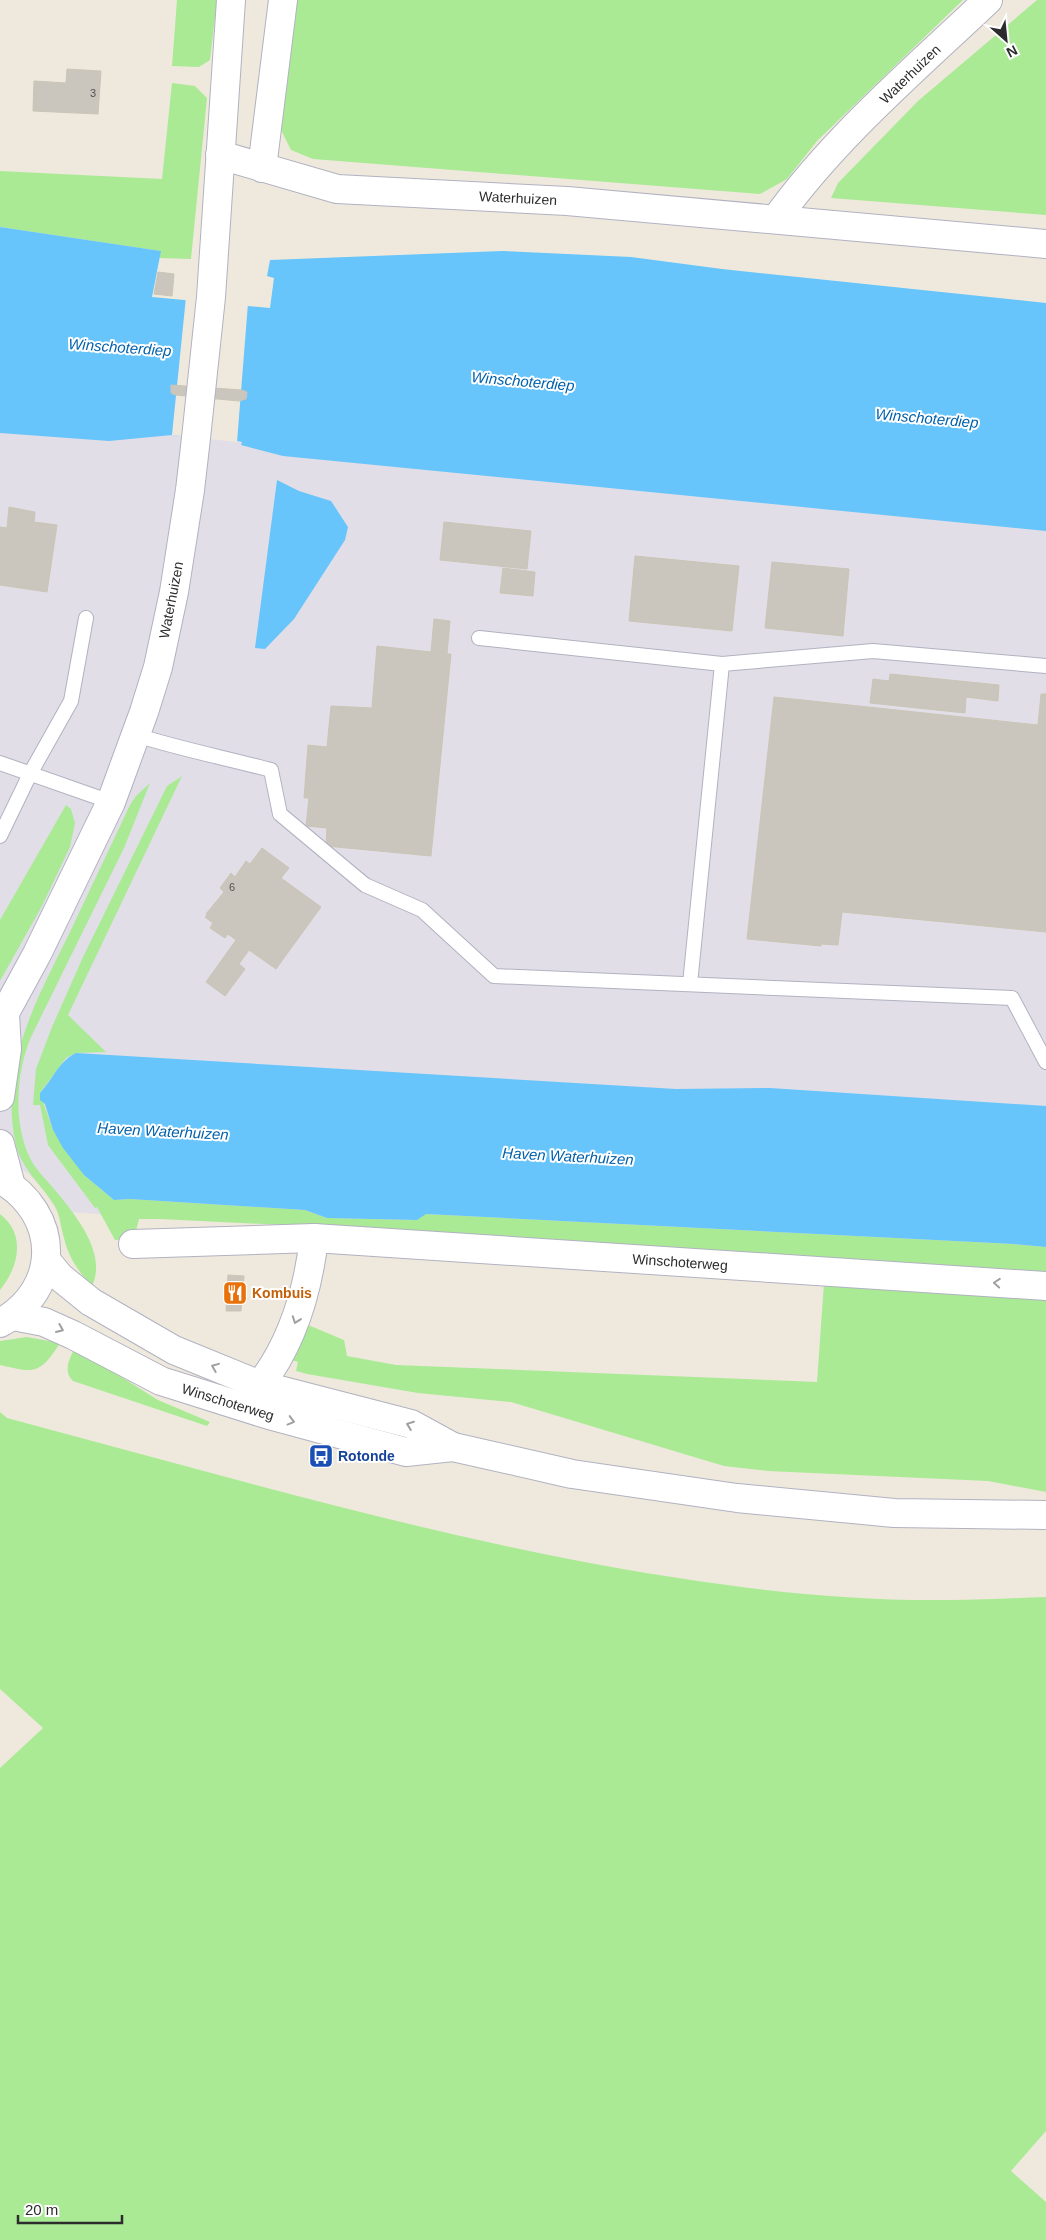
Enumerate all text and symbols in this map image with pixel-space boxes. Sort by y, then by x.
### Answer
north arrow [981,15,1031,65]
street label: Waterhuizen [876,41,944,107]
text: N [1004,42,1020,61]
house number: 3 [90,87,96,99]
street label: Waterhuizen [479,188,557,208]
water label: Winschoterdiep [68,335,172,359]
water label: Winschoterdiep [471,368,575,394]
water label: Winschoterdiep [875,405,979,431]
street label: Waterhuizen [156,560,186,640]
house number: 6 [229,881,235,893]
water label: Haven Waterhuizen [97,1119,229,1143]
water label: Haven Waterhuizen [502,1144,634,1168]
street label: Winschoterweg [632,1251,728,1273]
one-way arrow [993,1277,1001,1288]
restaurant icon: Kombuis [222,1280,248,1306]
place label: Kombuis [252,1285,312,1301]
one-way arrow [292,1315,302,1323]
one-way arrow [55,1322,64,1333]
one-way arrow [211,1363,220,1373]
street label: Winschoterweg [180,1380,276,1424]
one-way arrow [287,1415,296,1426]
one-way arrow [406,1421,415,1431]
bus stop icon: Rotonde [308,1443,334,1469]
place label: Rotonde [338,1448,395,1464]
scale bar [18,2192,121,2224]
text: 20 m [25,2201,58,2218]

